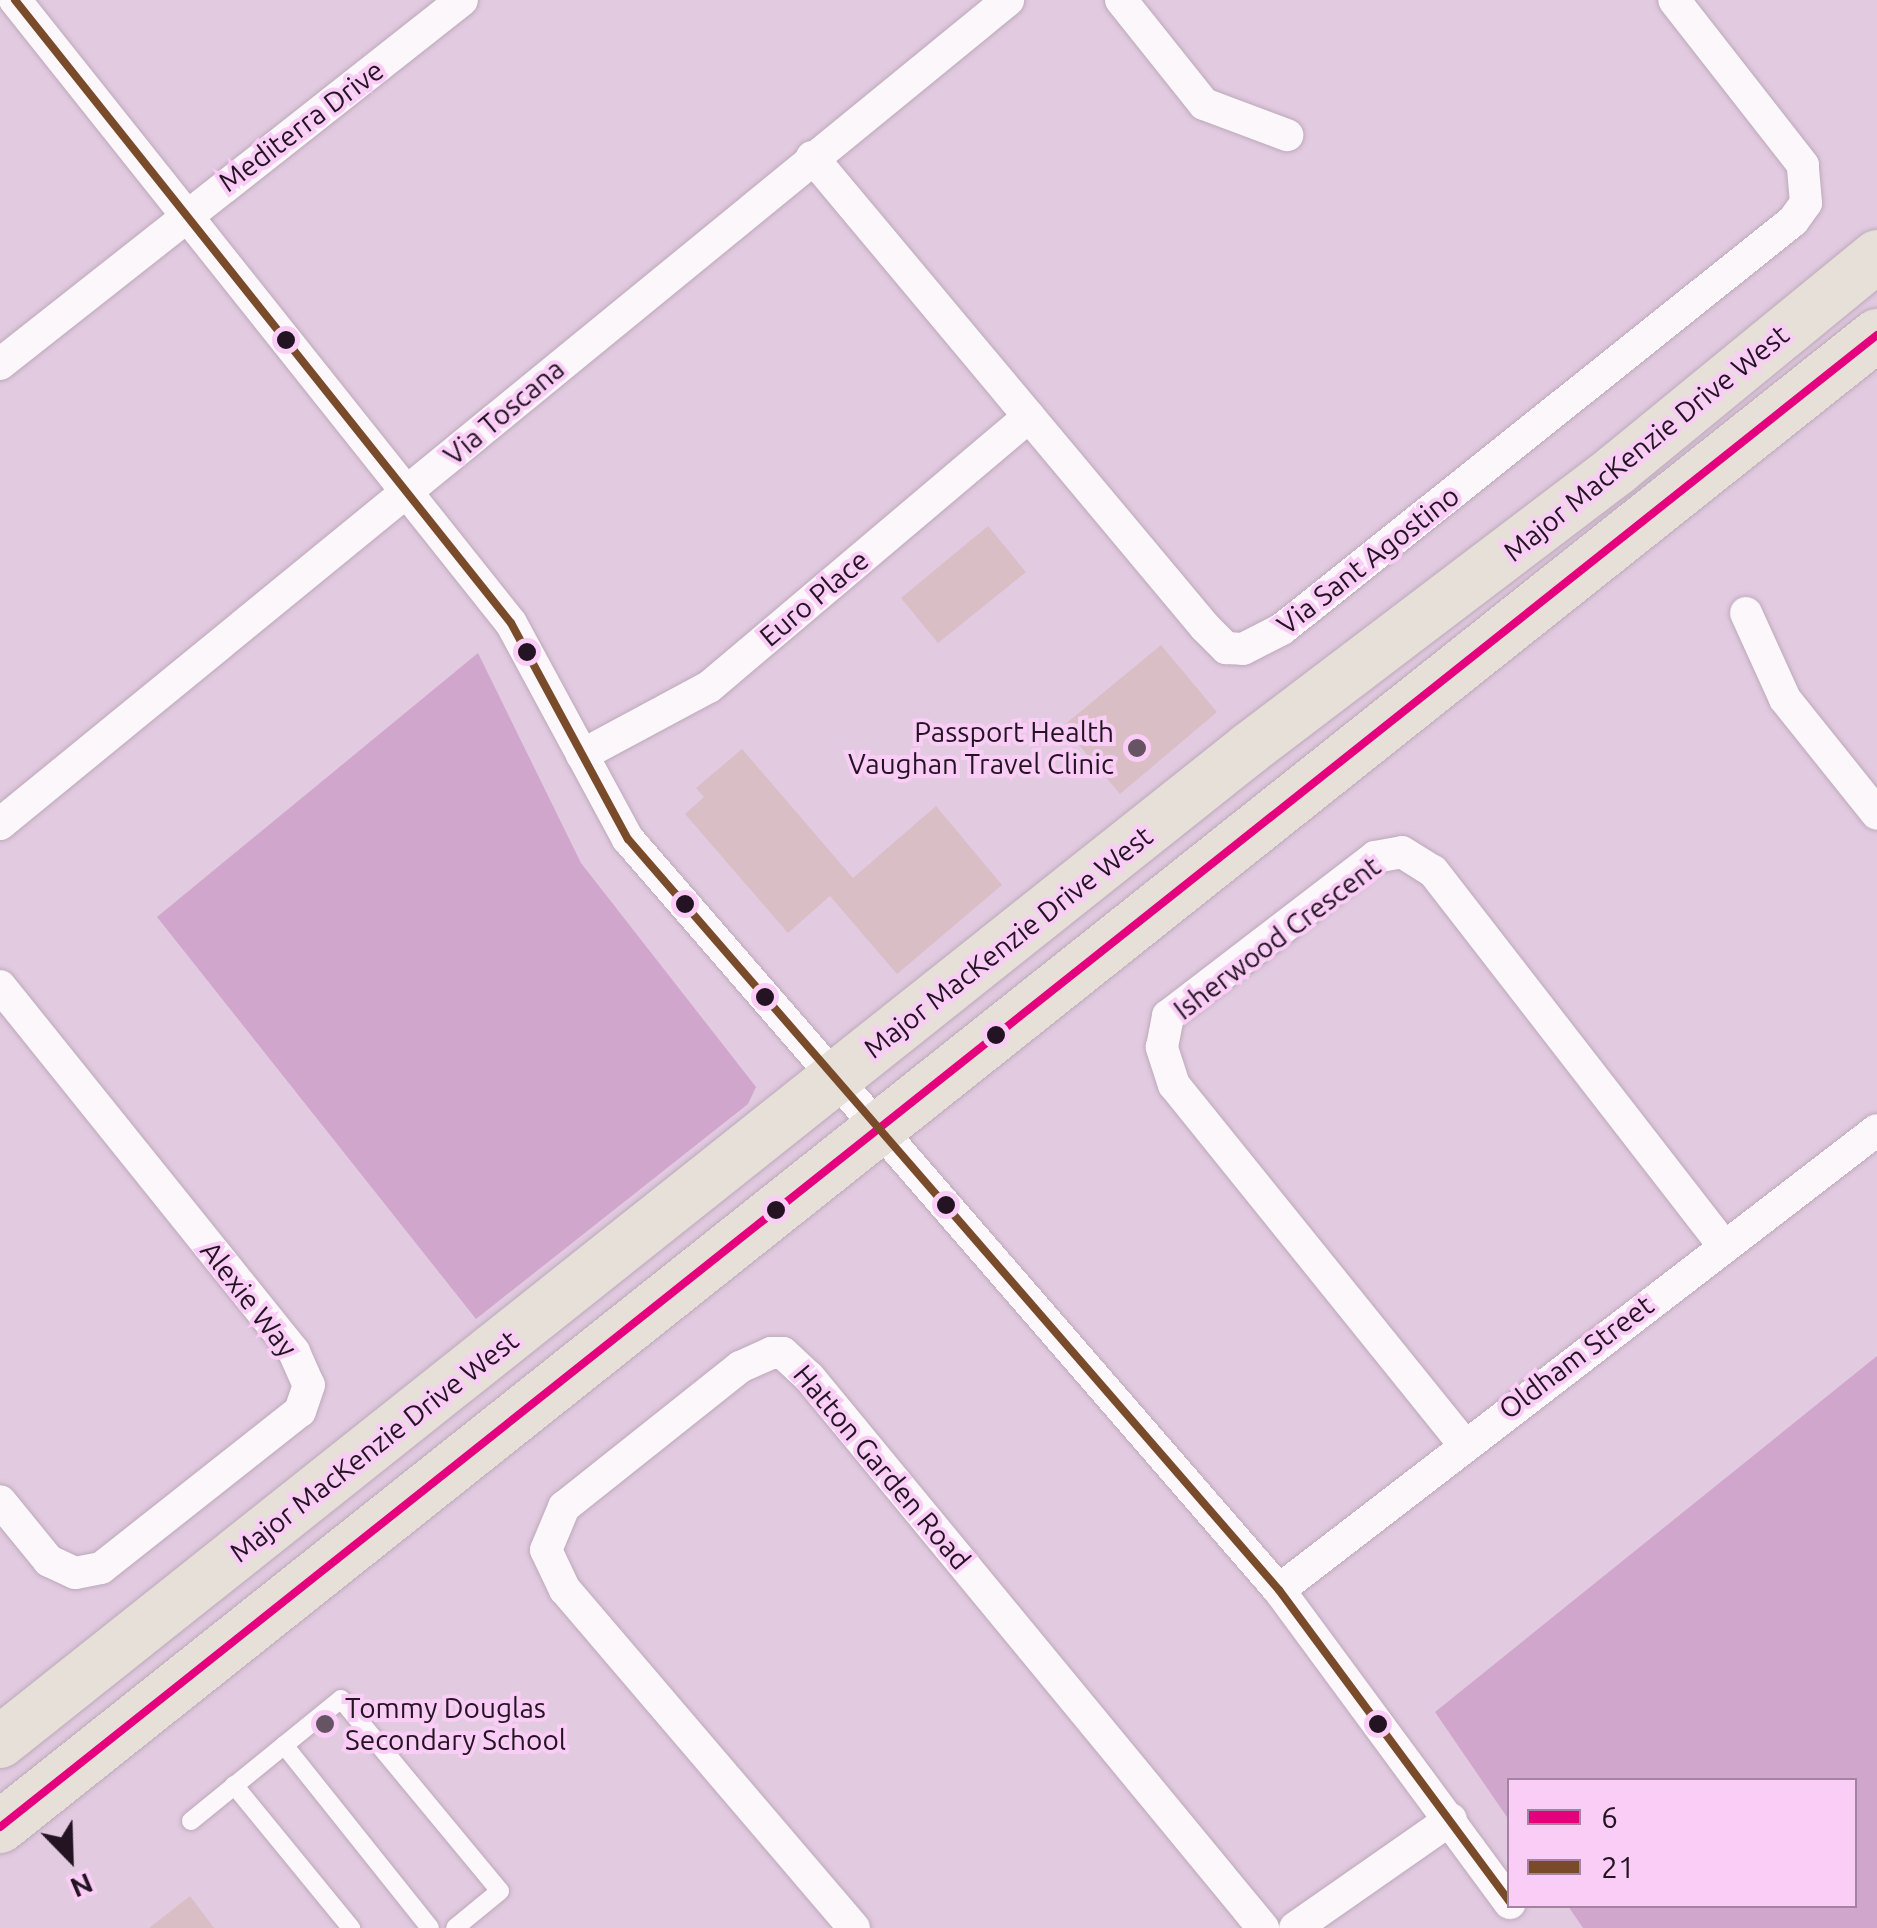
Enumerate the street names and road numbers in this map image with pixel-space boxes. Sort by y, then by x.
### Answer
street label: Mediterra Drive [212,53,390,199]
street label: Major MacKenzie Drive West [1497,318,1795,568]
street label: Via Toscana [437,352,571,472]
street label: Via Sant Agostino [1270,478,1466,642]
street label: Euro Place [753,543,875,653]
street label: Major MacKenzie Drive West [857,819,1159,1065]
street label: Isherwood Crescent [1167,849,1387,1027]
street label: Alexie Way [194,1235,304,1363]
street label: Oldham Street [1492,1288,1660,1426]
street label: Major MacKenzie Drive West [223,1323,525,1569]
street label: Hatton Garden Road [787,1358,977,1576]

